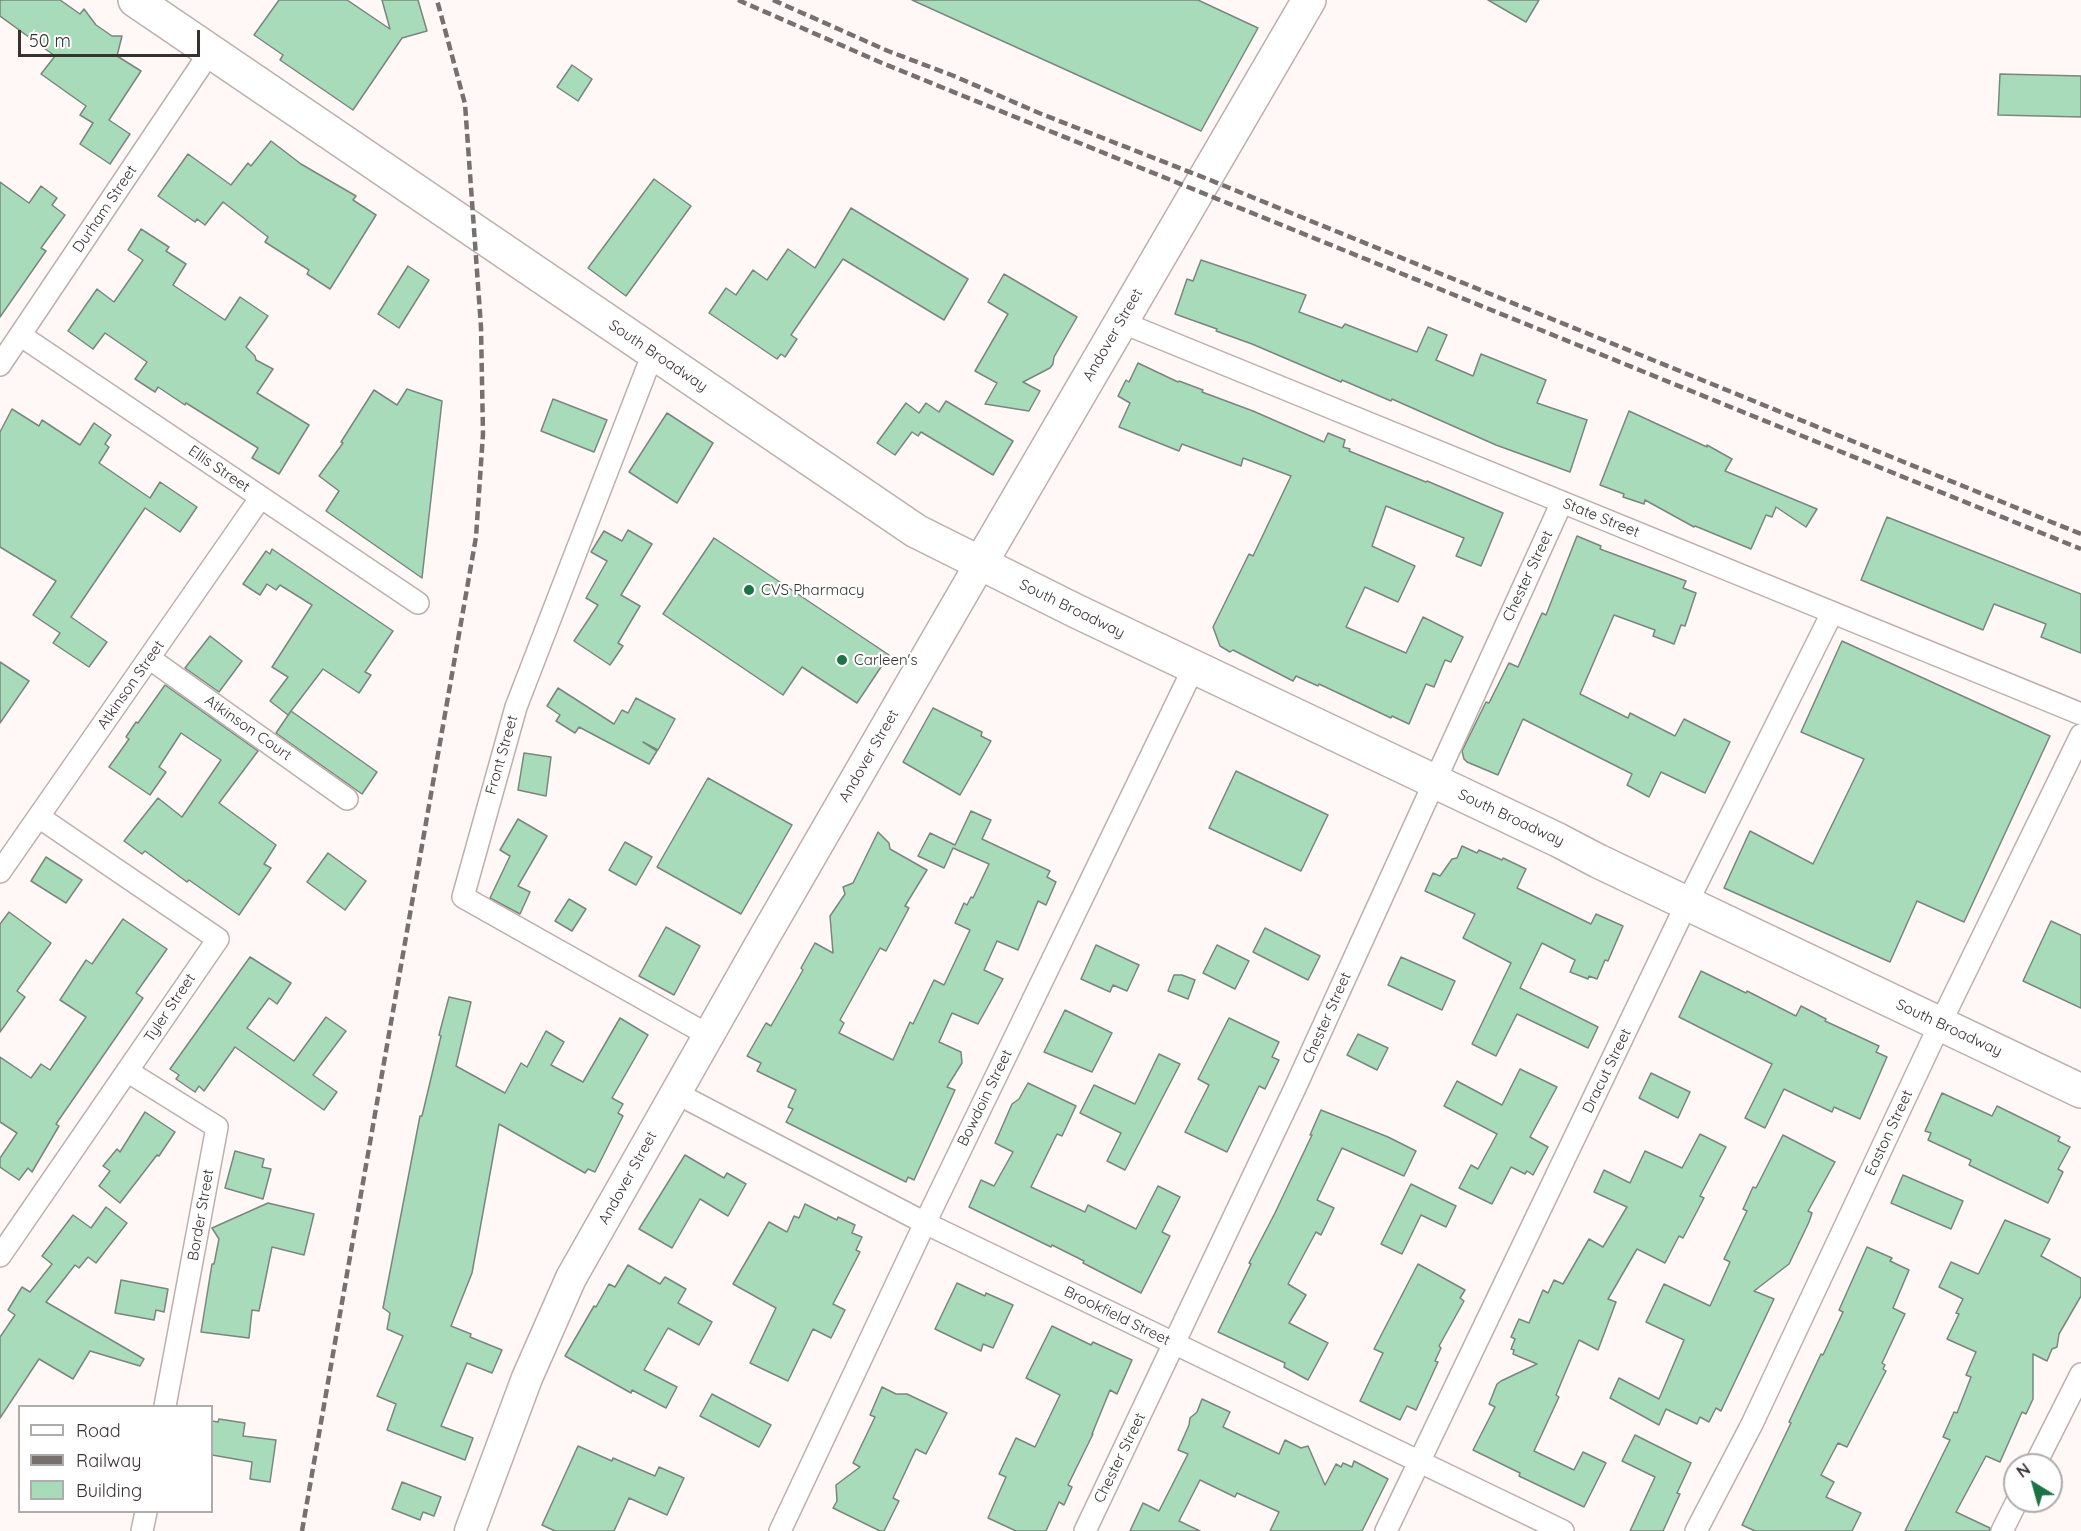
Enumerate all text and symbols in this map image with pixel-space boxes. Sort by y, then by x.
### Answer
scale bar [21,18,202,56]
text: 50 m [29,29,71,52]
street label: Durham Street [69,162,141,256]
street label: Andover Street [1079,286,1147,384]
street label: South Broadway [605,316,711,396]
street label: Ellis Street [185,442,253,496]
street label: State Street [1560,494,1642,542]
street label: Chester Street [1499,528,1557,624]
street label: South Broadway [1016,576,1128,642]
place label: CVS Pharmacy [761,581,865,599]
marker: CVS Pharmacy [742,583,756,597]
street label: Atkinson Street [94,637,168,733]
place label: Carleen's [854,651,918,669]
marker: Carleen's [835,653,849,667]
street label: Atkinson Court [201,691,295,765]
street label: Andover Street [835,707,903,805]
street label: Front Street [482,713,522,797]
street label: South Broadway [1455,786,1567,850]
street label: Chester Street [1299,969,1355,1067]
street label: Tyler Street [140,970,200,1046]
street label: South Broadway [1893,996,2005,1060]
street label: Dracut Street [1579,1026,1635,1116]
street label: Bowdoin Street [954,1047,1016,1149]
street label: Easton Street [1861,1087,1917,1179]
street label: Andover Street [595,1128,661,1228]
street label: Border Street [184,1168,218,1262]
street label: Brookfield Street [1061,1283,1173,1349]
legend [18,1405,213,1513]
street label: Chester Street [1090,1410,1150,1506]
text: Road [76,1419,121,1442]
text: Railway [76,1449,142,1472]
north arrow [2003,1453,2063,1513]
text: N [2013,1459,2034,1482]
text: Building [76,1479,142,1502]

